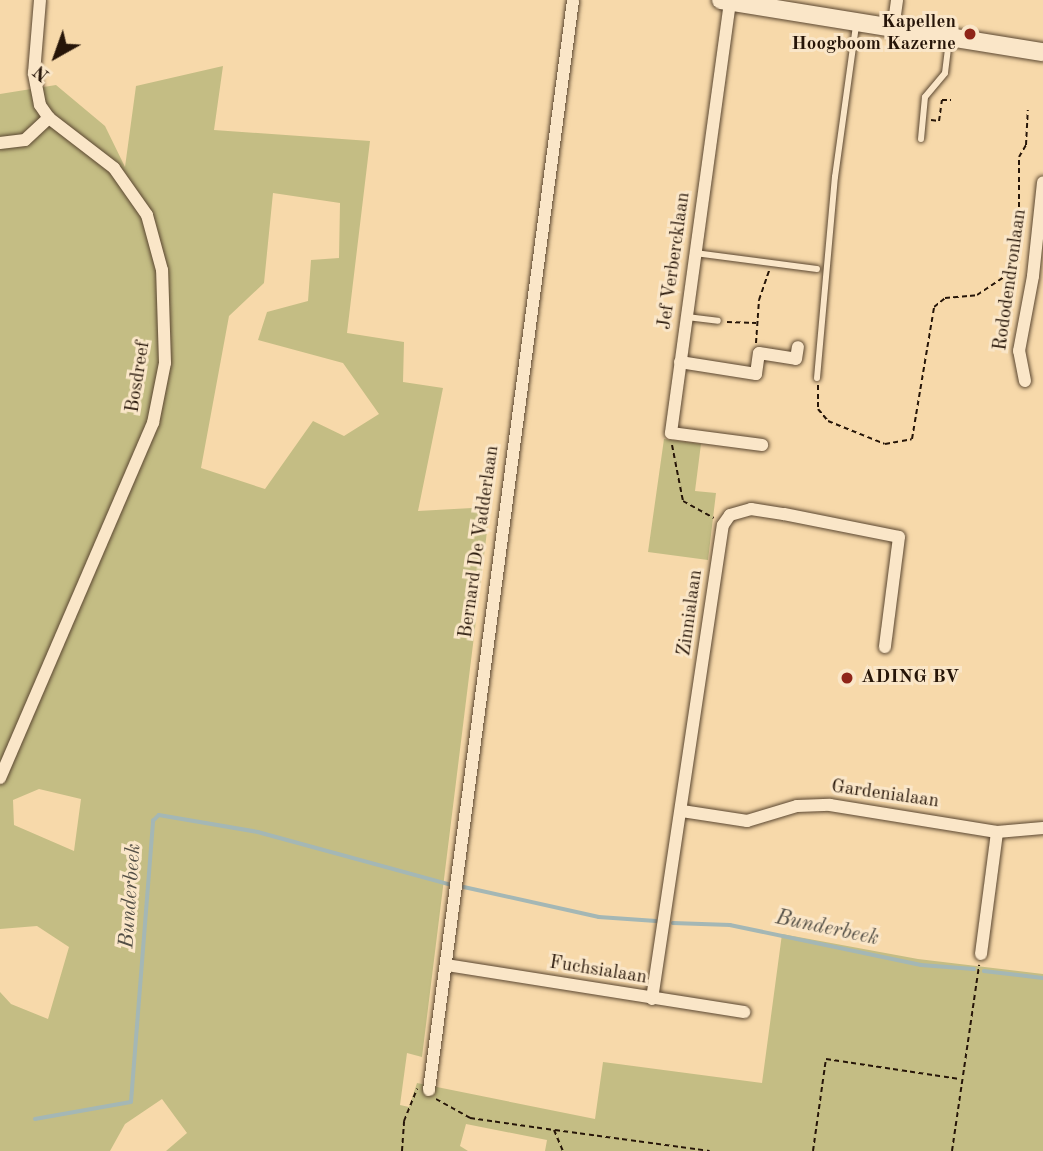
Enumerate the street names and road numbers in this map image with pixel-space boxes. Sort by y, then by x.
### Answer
street label: Jef Verbercklaan [654,191,696,331]
street label: Rododendronlaan [990,208,1032,352]
street label: Bosdreef [122,340,156,414]
street label: Bernard De Vadderlaan [455,444,505,640]
street label: Zinnialaan [674,568,708,658]
street label: Gardenialaan [830,776,940,814]
street label: Fuchsialaan [548,952,648,990]

